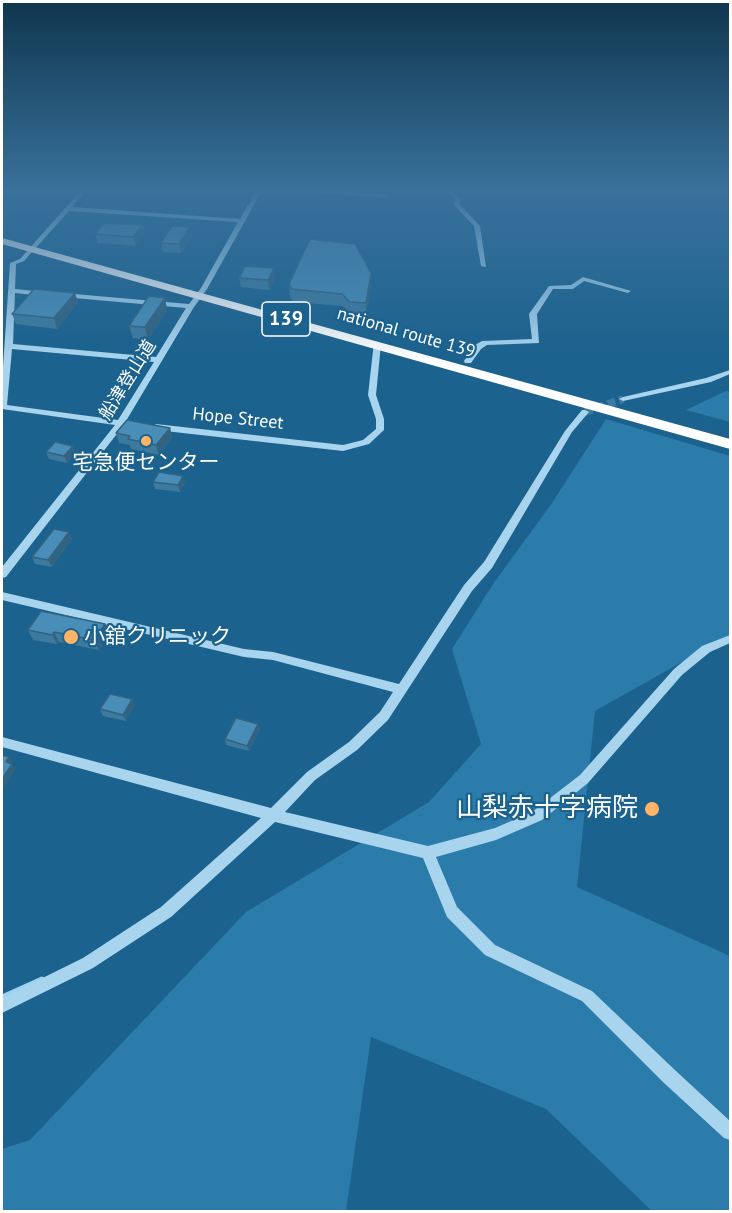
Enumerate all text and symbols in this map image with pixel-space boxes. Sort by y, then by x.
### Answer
road number: 139 [262,302,310,336]
street label: national route 139 [334,303,478,363]
street label: 船津登山道 [95,336,161,424]
street label: Hope Street [191,403,285,435]
marker: 宅急便センター [139,434,153,448]
place label: 宅急便センター [73,450,219,476]
place label: 小舘クリニック [84,624,231,650]
marker: 小舘クリニック [62,628,80,646]
place label: 山梨赤十字病院 [456,793,638,825]
marker: 山梨赤十字病院 [643,800,661,818]

